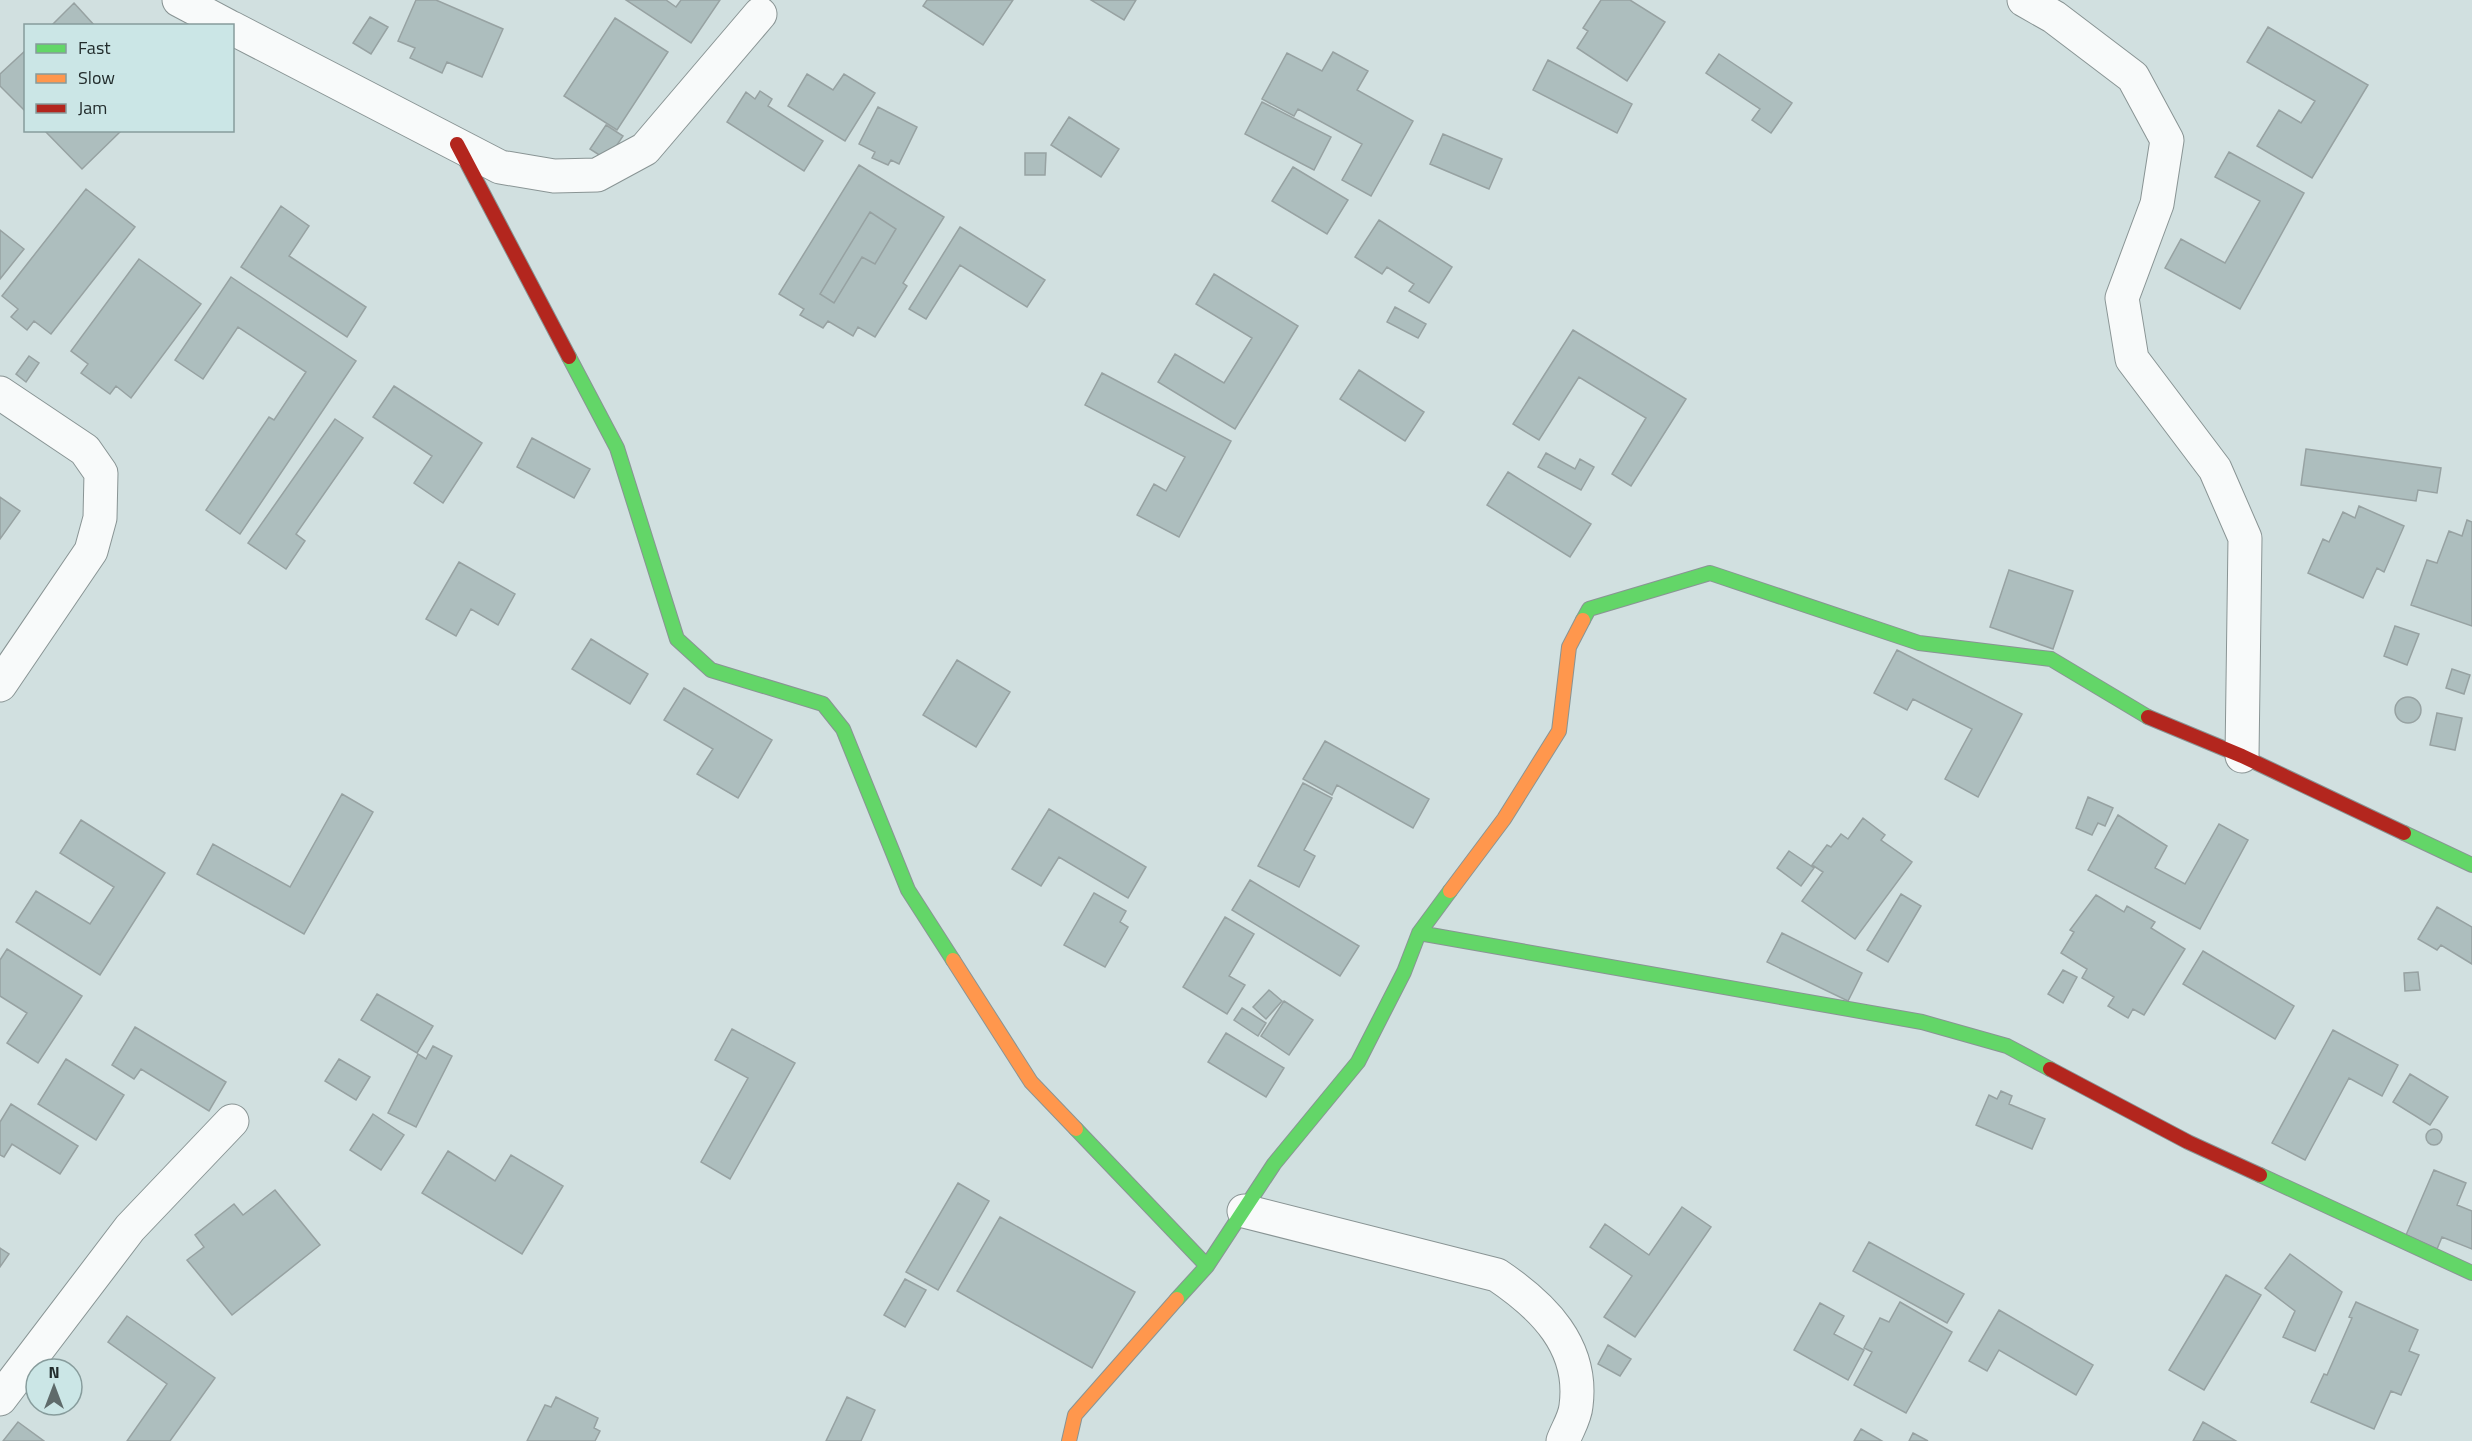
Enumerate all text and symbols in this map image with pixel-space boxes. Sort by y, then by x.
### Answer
legend [24,24,234,132]
text: Fast [78,34,111,61]
text: Slow [78,64,115,91]
text: Jam [78,94,107,121]
north arrow [24,1357,84,1417]
text: N [48,1360,60,1384]

